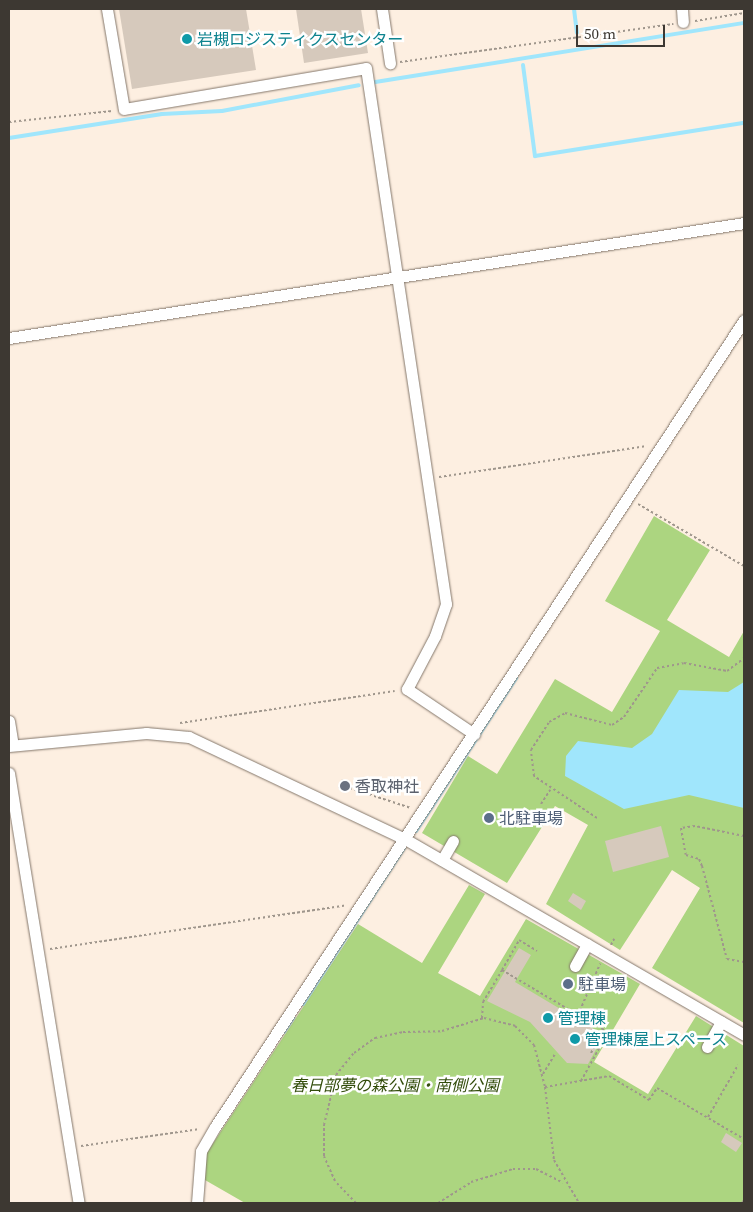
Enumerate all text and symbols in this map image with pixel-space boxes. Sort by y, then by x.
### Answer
scale bar [578,15,667,47]
text: 50 m [584,23,616,44]
place label: 岩槻ロジスティクスセンター [197,29,405,49]
marker: 岩槻ロジスティクスセンター [181,33,193,45]
place label: 香取神社 [355,776,419,796]
marker: 香取神社 [339,780,351,792]
place label: 北駐車場 [499,808,563,828]
marker: 北駐車場 [483,812,495,824]
place label: 駐車場 [578,974,626,994]
marker: 駐車場 [562,978,574,990]
place label: 管理棟 [558,1008,606,1028]
marker: 管理棟 [542,1012,554,1024]
place label: 管理棟屋上スペース [585,1029,729,1049]
marker: 管理棟屋上スペース [569,1033,581,1045]
park label: 春日部夢の森公園・南側公園 [291,1075,499,1095]

